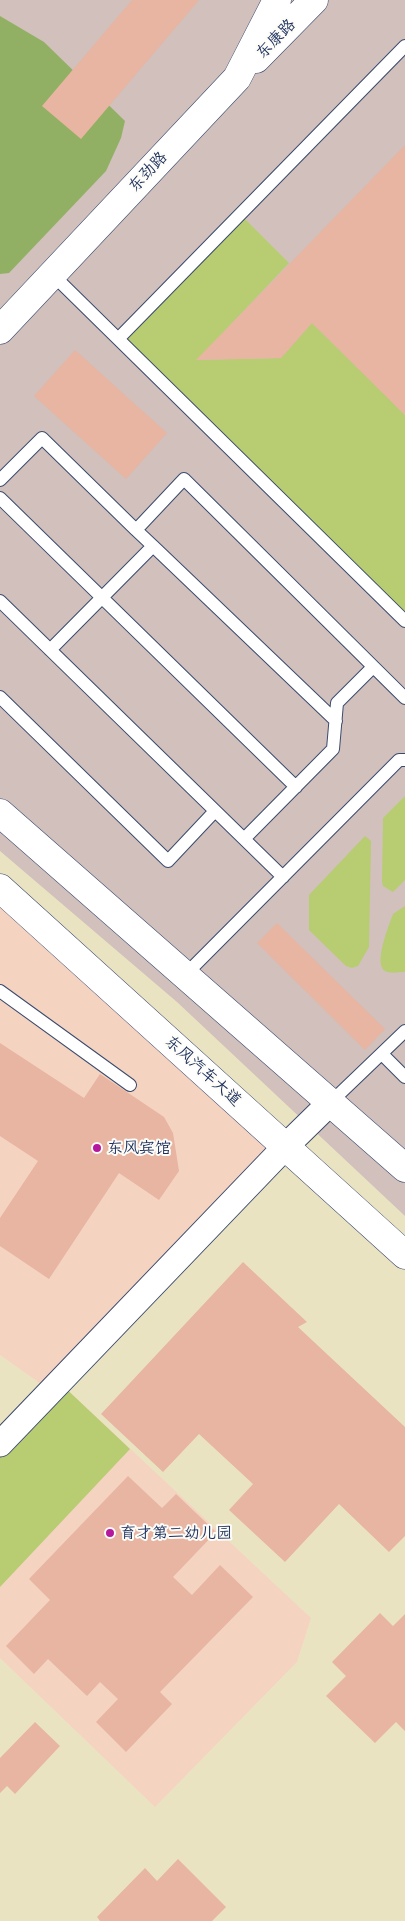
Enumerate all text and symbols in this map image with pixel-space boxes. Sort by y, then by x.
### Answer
street label: 东康路 [252,15,300,63]
street label: 东劲路 [125,148,171,196]
street label: 东风汽车大道 [161,1032,245,1110]
place label: 东风宾馆 [107,1138,171,1158]
marker: 东风宾馆 [91,1142,103,1154]
place label: 育才第二幼儿园 [120,1523,232,1543]
marker: 育才第二幼儿园 [104,1527,116,1539]

